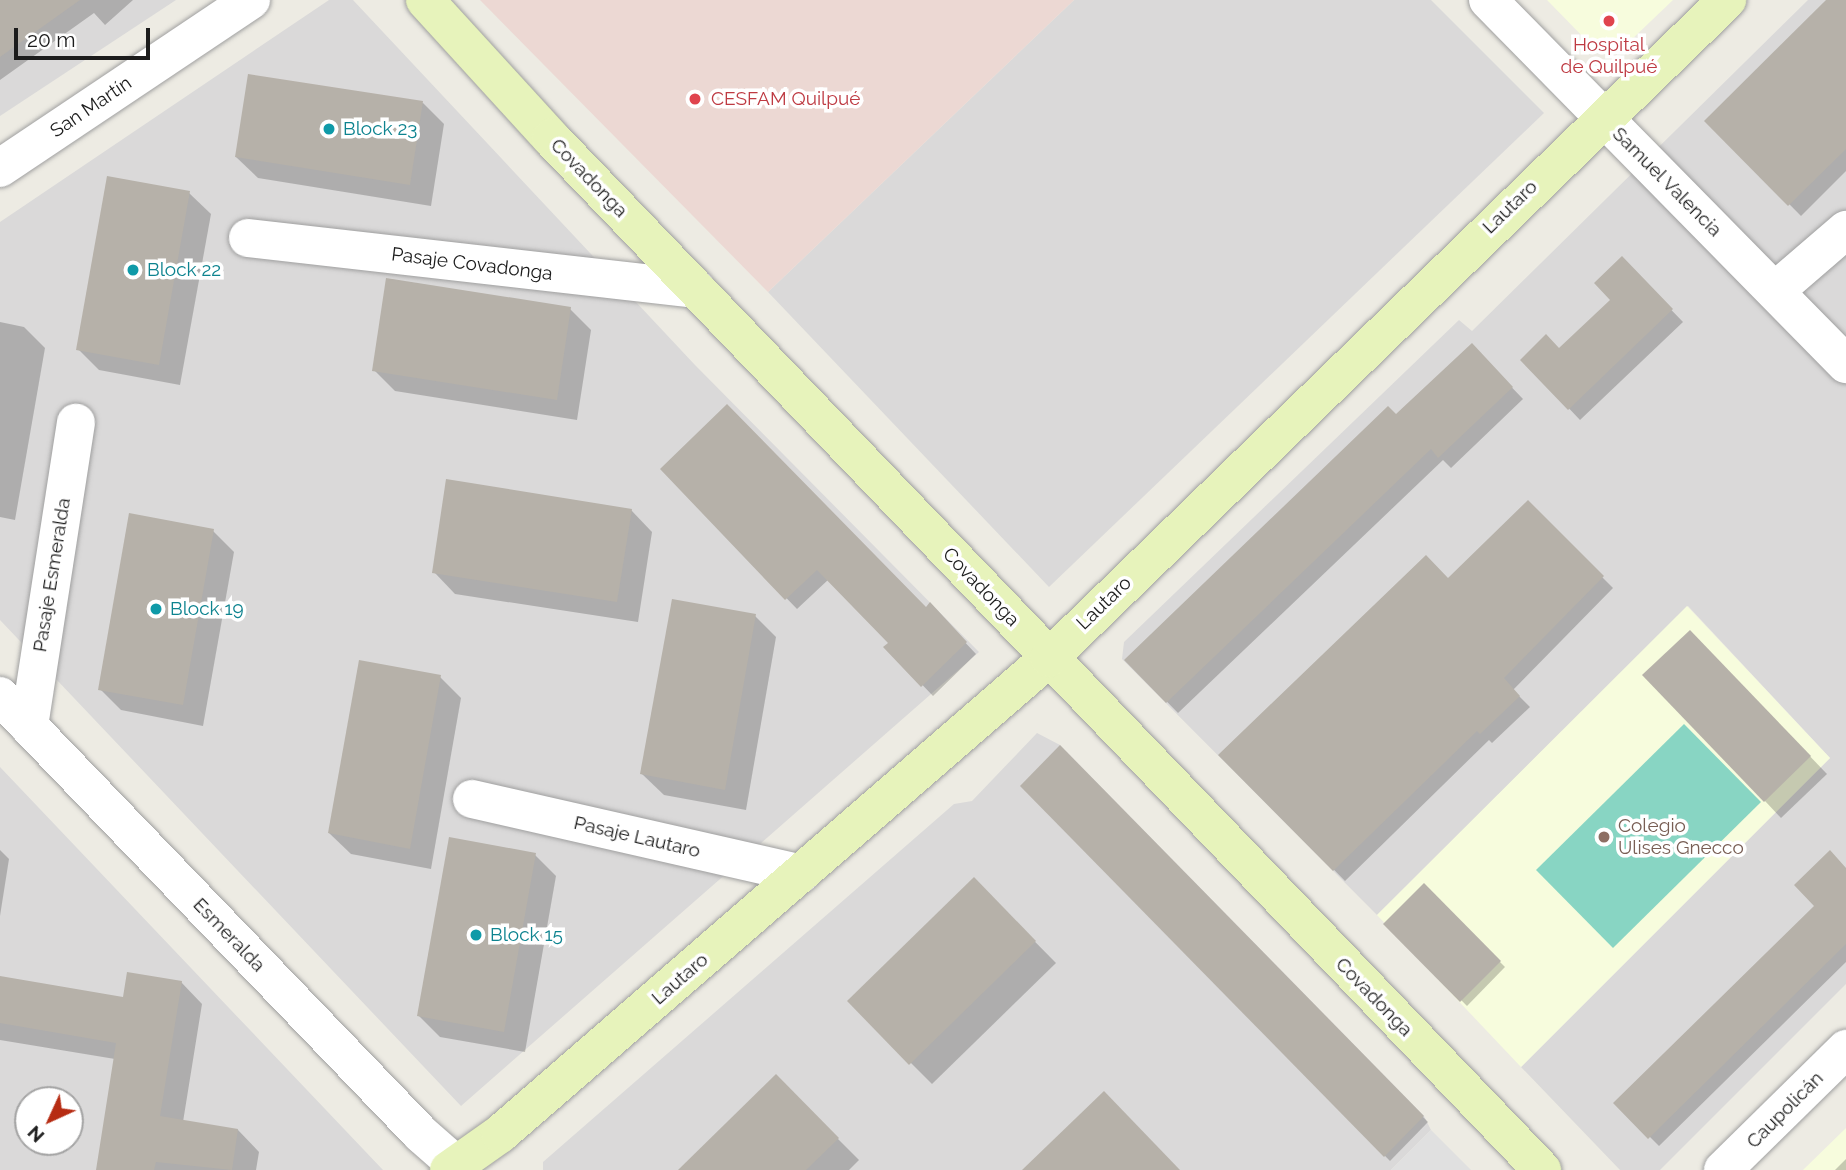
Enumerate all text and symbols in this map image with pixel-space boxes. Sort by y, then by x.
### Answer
marker: Hospital de Quilpué [1599,11,1619,31]
scale bar [18,14,154,58]
text: 20 m [27,27,75,52]
place label: Hospital de Quilpué [1561,34,1657,78]
street label: San Martín [46,72,136,142]
place label: CESFAM Quilpué [711,88,860,110]
marker: CESFAM Quilpué [685,89,705,109]
place label: Block 23 [343,118,418,140]
marker: Block 23 [321,121,337,137]
street label: Samuel Valencia [1607,122,1727,242]
street label: Covadonga [546,134,632,222]
street label: Lautaro [1478,175,1542,239]
street label: Pasaje Covadonga [390,243,554,285]
place label: Block 22 [147,259,221,281]
marker: Block 22 [125,262,141,278]
street label: Pasaje Esmeralda [29,496,75,654]
street label: Covadonga [938,543,1024,631]
street label: Lautaro [1072,571,1136,635]
place label: Block 19 [170,598,244,620]
marker: Block 19 [148,601,164,617]
street label: Pasaje Lautaro [572,811,702,863]
place label: Colegio Ulises Gnecco [1618,815,1744,859]
marker: Colegio Ulises Gnecco [1596,829,1612,845]
street label: Esmeralda [188,893,270,977]
place label: Block 15 [490,924,563,946]
marker: Block 15 [468,927,484,943]
street label: Lautaro [647,948,713,1010]
street label: Covadonga [1331,953,1417,1041]
street label: Caupolicán [1742,1067,1828,1153]
north arrow [14,1086,84,1156]
text: N [23,1122,48,1147]

